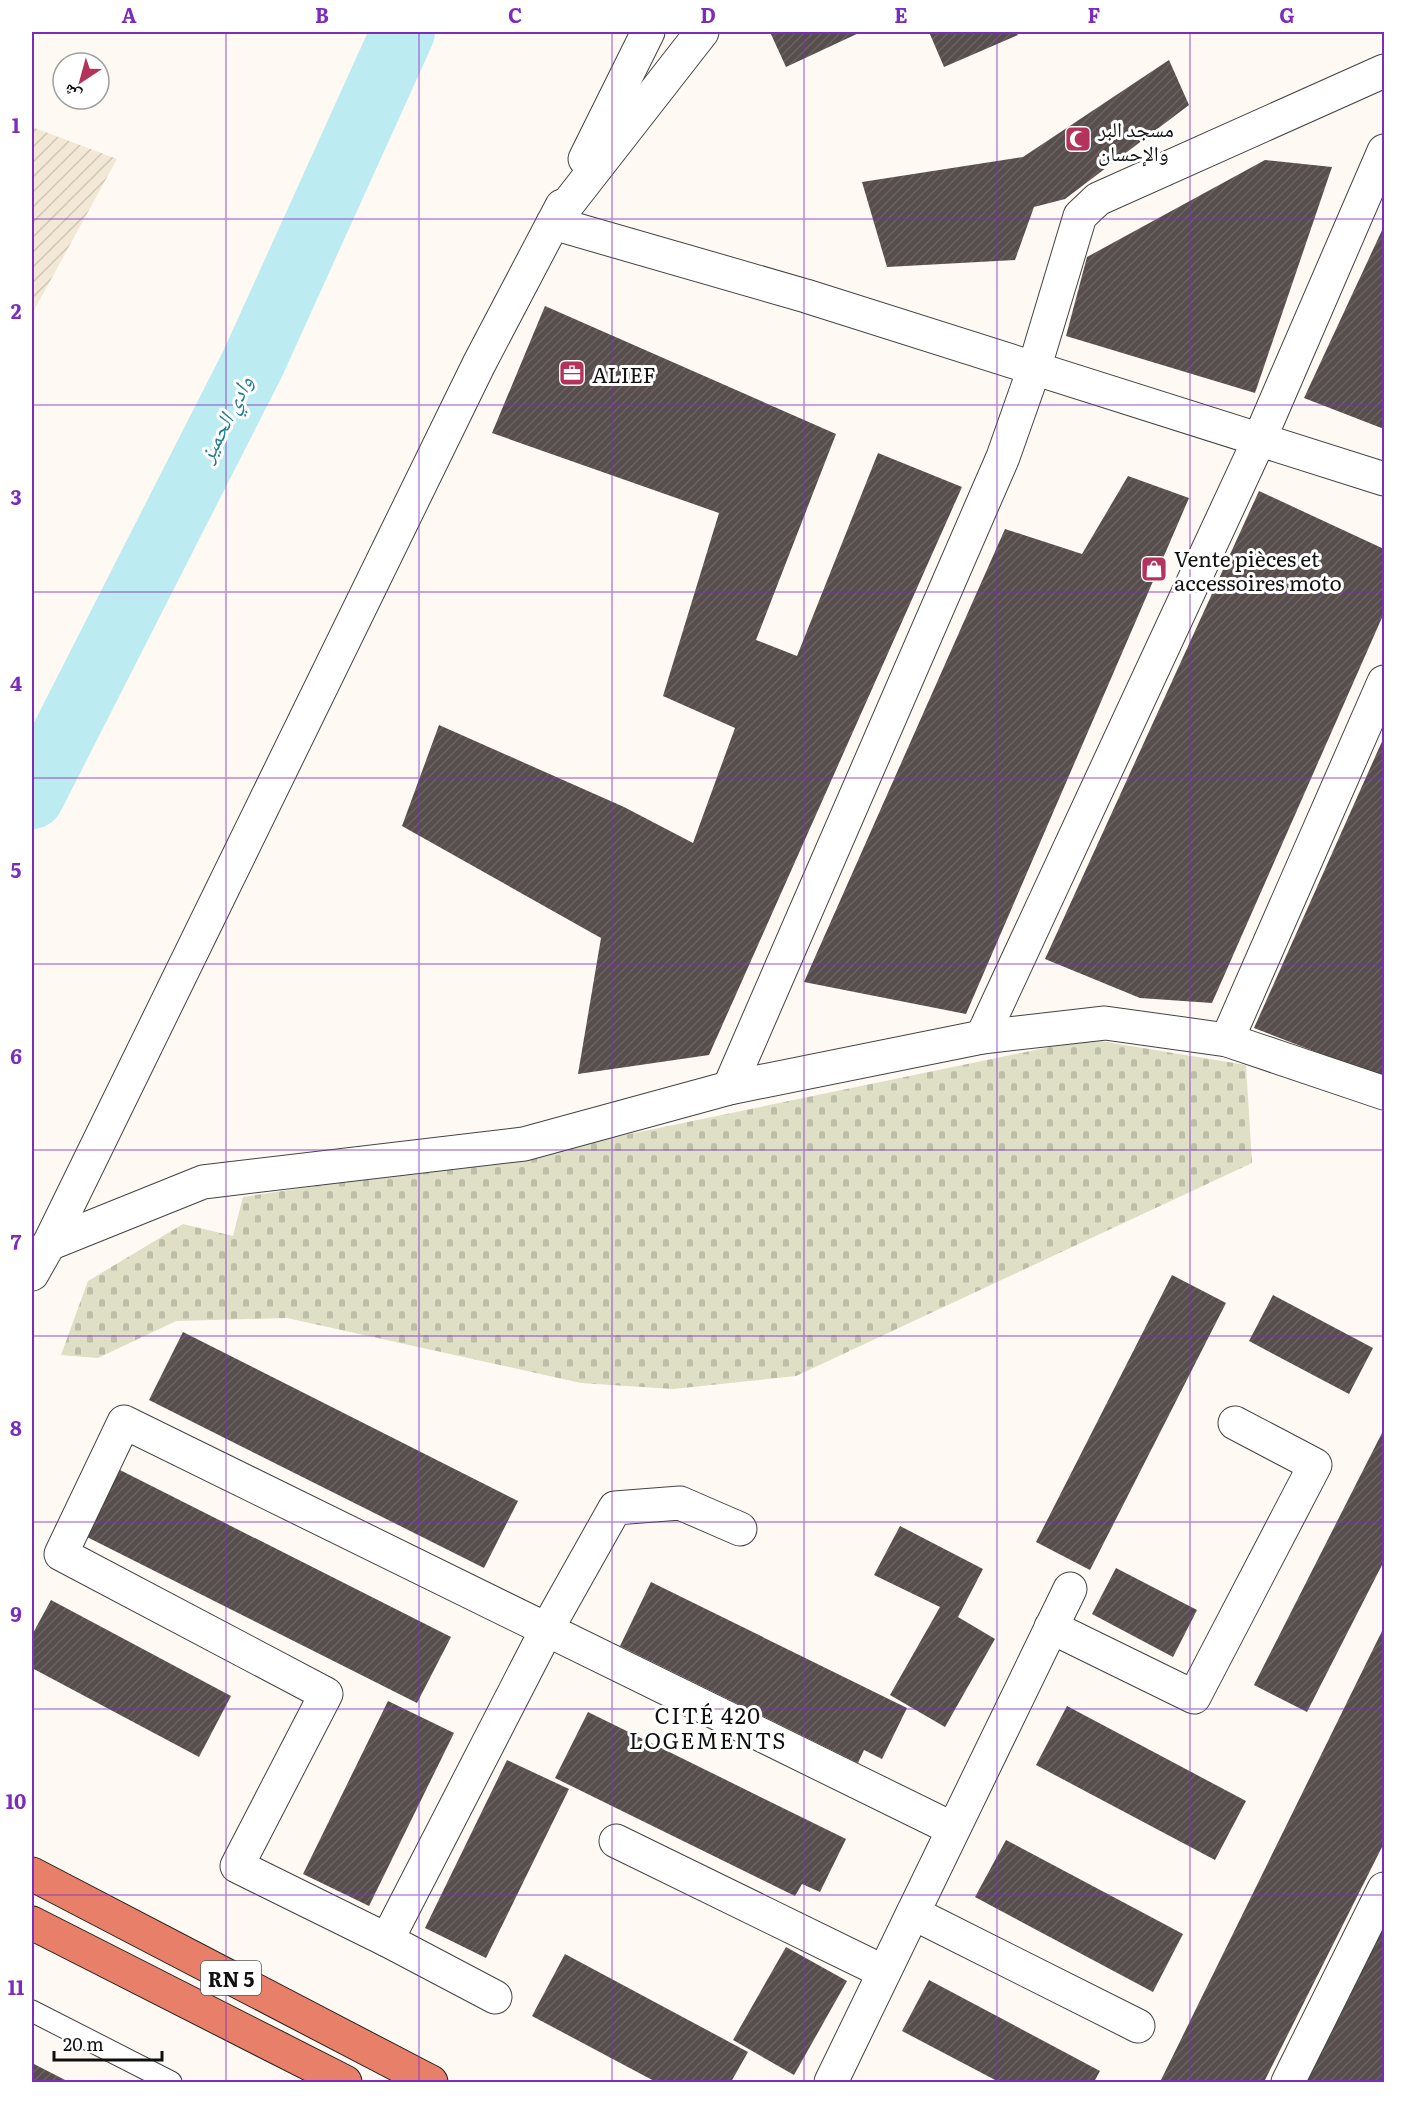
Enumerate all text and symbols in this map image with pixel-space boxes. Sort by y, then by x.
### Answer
text: A [121,0,137,29]
text: B [315,0,329,29]
text: C [508,0,522,29]
text: D [700,0,716,29]
text: E [894,0,908,29]
text: F [1088,0,1101,29]
text: G [1279,0,1295,29]
north arrow [51,51,111,111]
text: ش [58,79,86,109]
text: 1 [12,109,20,139]
place label: مسجد البر والإحسان [1097,112,1174,167]
mosque icon: مسجد البر والإحسان [1063,124,1093,154]
text: 2 [11,295,22,325]
office icon: ALIEF [557,358,587,388]
place label: ALIEF [592,358,656,389]
water label: وادي الحميز [187,369,262,470]
text: 3 [10,481,22,511]
place label: Vente pièces et accessoires moto [1174,542,1342,597]
shop icon: Vente pièces et accessoires moto [1139,554,1169,584]
text: 4 [10,667,22,697]
text: 5 [11,854,22,884]
text: 6 [10,1040,22,1070]
text: 7 [11,1226,22,1256]
text: 8 [10,1412,22,1442]
text: 9 [10,1598,22,1628]
district label: CITÉ 420 LOGEMENTS [629,1698,787,1756]
text: 10 [6,1785,26,1815]
road number: RN 5 [201,1961,261,1995]
text: 11 [8,1971,24,2001]
scale bar [54,2024,162,2062]
text: 20 m [63,2030,104,2057]

